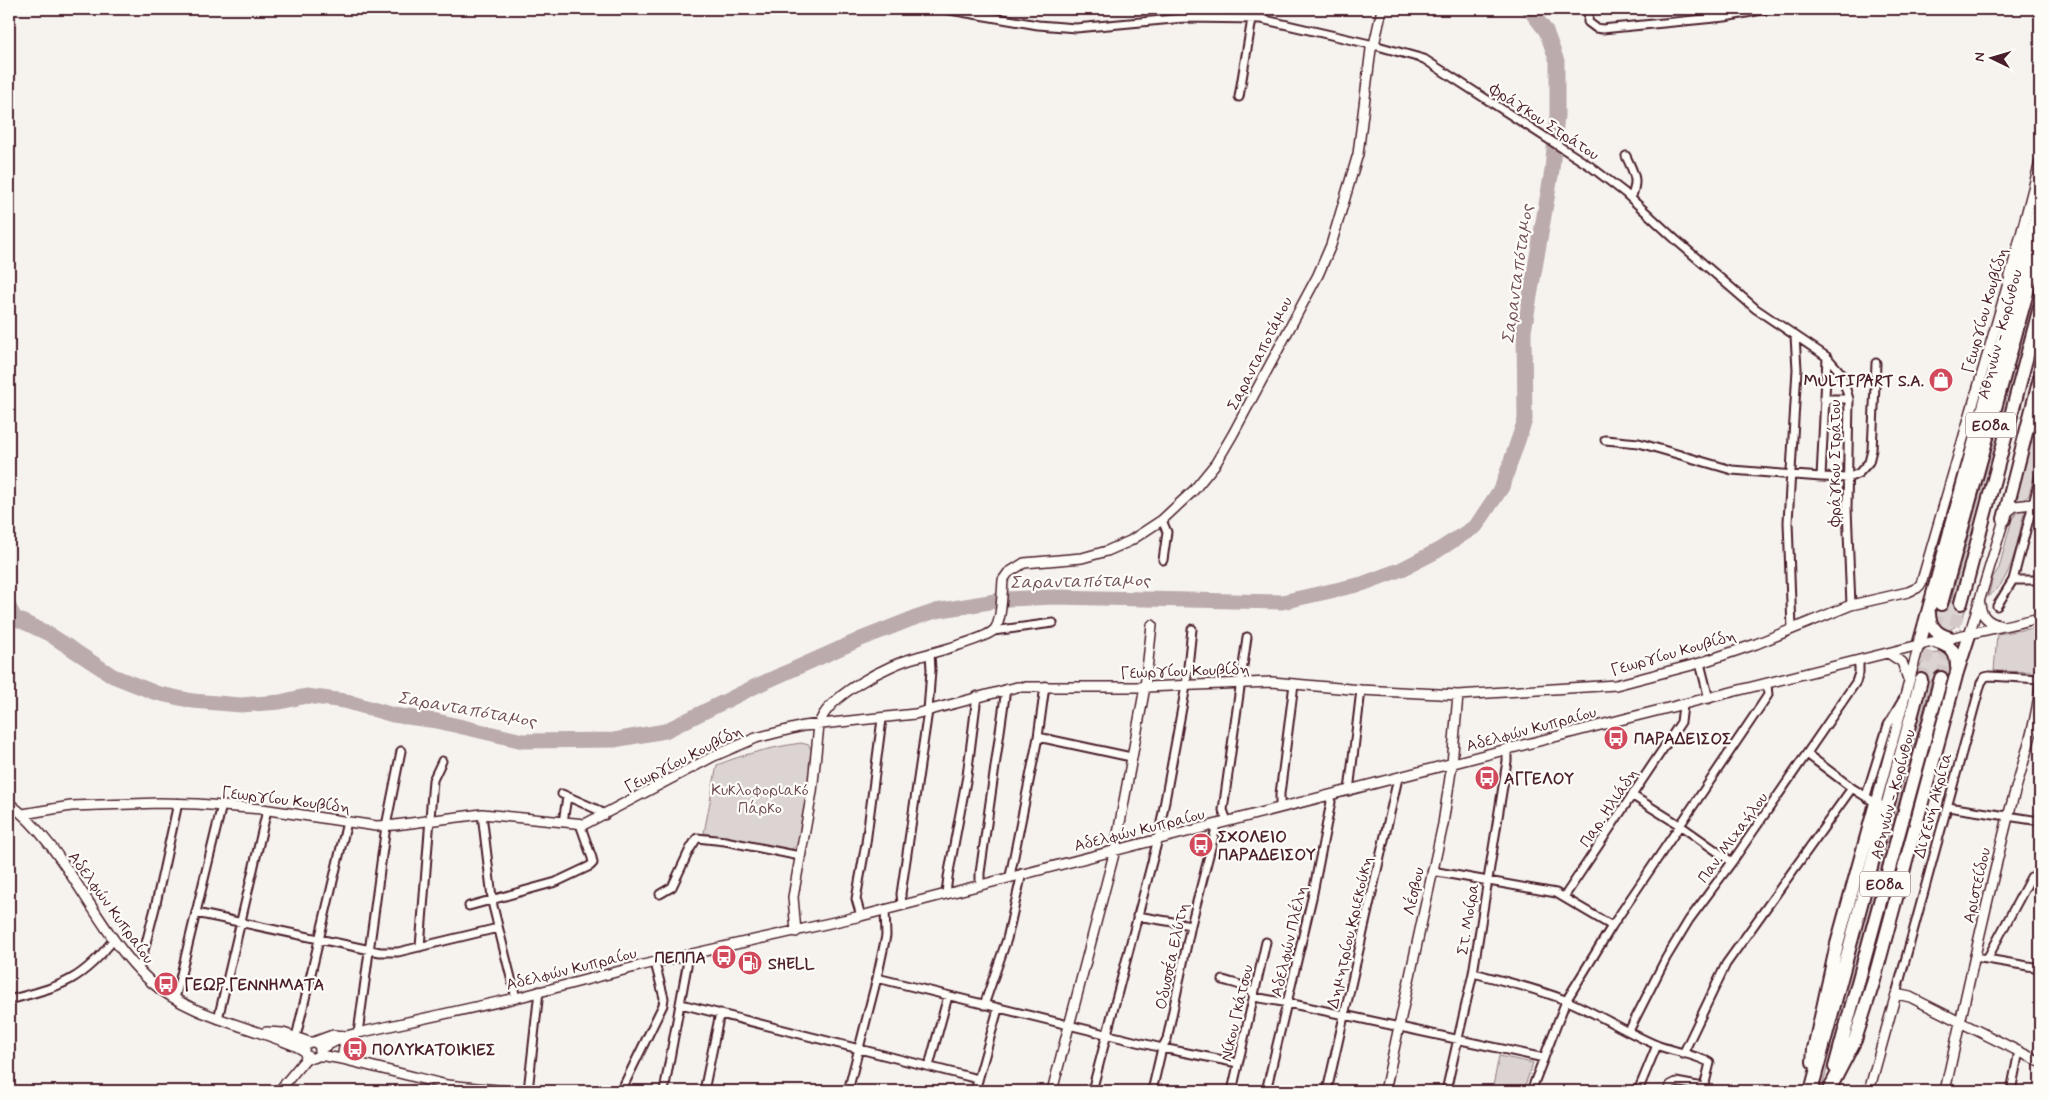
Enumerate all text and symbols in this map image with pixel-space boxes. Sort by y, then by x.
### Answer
north arrow [1966,32,2016,82]
text: N [1971,52,1989,62]
street label: Φράγκου Στράτου [1484,78,1603,166]
water label: Σαρανταπόταμος [1496,202,1540,345]
street label: Γεωργίου Κουβίδη [1957,245,2013,376]
street label: Αθηνών - Κορίνθου [1973,267,2028,402]
street label: Σαρανταποτάμου [1223,293,1298,414]
shop icon: MULTIPART S.A. [1928,367,1954,393]
place label: MULTIPART S.A. [1804,371,1924,392]
street label: Φράγκου Στράτου [1825,400,1846,527]
road number: ΕΟ8α [1966,412,2016,438]
water label: Σαρανταπόταμος [1010,569,1151,595]
street label: Γεωργίου Κουβίδη [1608,625,1739,681]
street label: Γεωργίου Κουβίδη [1120,659,1250,684]
water label: Σαρανταπόταμος [396,686,539,734]
street label: Αδελφών Κυπραίου [1464,702,1599,757]
street label: Γεωργίου Κουβίδη [621,721,746,798]
bus stop icon: ΠΑΡΑΔΕΙΣΟΣ [1603,725,1629,751]
street label: Αθηνών - Κορίνθου [1866,727,1921,862]
place label: ΠΑΡΑΔΕΙΣΟΣ [1634,729,1732,750]
street label: Διγενή Ακρίτα [1909,750,1958,861]
street label: Παρ. Ηλιάδη [1575,764,1643,851]
bus stop icon: ΑΓΓΕΛΟΥ [1474,765,1500,791]
place label: ΑΓΓΕΛΟΥ [1504,769,1574,790]
park label: Κυκλοφοριακό Πάρκο [711,780,809,819]
street label: Γεωργίου Κουβίδη [220,782,351,819]
street label: Παν. Μιχαήλου [1693,788,1773,888]
street label: Αδελφών Κυπραίου [1072,804,1207,857]
place label: ΣΧΟΛΕΙΟ ΠΑΡΑΔΕΙΣΟΥ [1218,827,1316,866]
bus stop icon: ΣΧΟΛΕΙΟ ΠΑΡΑΔΕΙΣΟΥ [1188,832,1214,858]
street label: Αριστείδου [1959,846,1996,925]
street label: Αδελφών Κυπραίου [63,847,159,968]
street label: Δημητρίου Κριεκούκη [1323,854,1378,1011]
street label: Λέσβου [1398,865,1430,917]
road number: ΕΟ8α [1860,872,1910,896]
street label: Στ. Μοίρα [1452,882,1485,957]
street label: Αδελφών Πλέλη [1265,883,1312,999]
street label: Οδυσσέα Ελύτη [1150,901,1194,1012]
street label: Αδελφών Κυπραίου [504,943,639,996]
bus stop icon: ΠΕΠΠΑ [711,944,737,970]
place label: ΠΕΠΠΑ [655,948,706,969]
fuel station icon: SHELL [737,950,763,976]
place label: SHELL [768,954,816,975]
street label: Νίκου Γκάτσου [1216,963,1259,1064]
bus stop icon: ΓΕΩΡ.ΓΕΝΝΗΜΑΤΑ [153,971,179,997]
place label: ΓΕΩΡ.ΓΕΝΝΗΜΑΤΑ [184,975,324,996]
bus stop icon: ΠΟΛΥΚΑΤΟΙΚΙΕΣ [342,1036,368,1062]
place label: ΠΟΛΥΚΑΤΟΙΚΙΕΣ [372,1040,496,1061]

